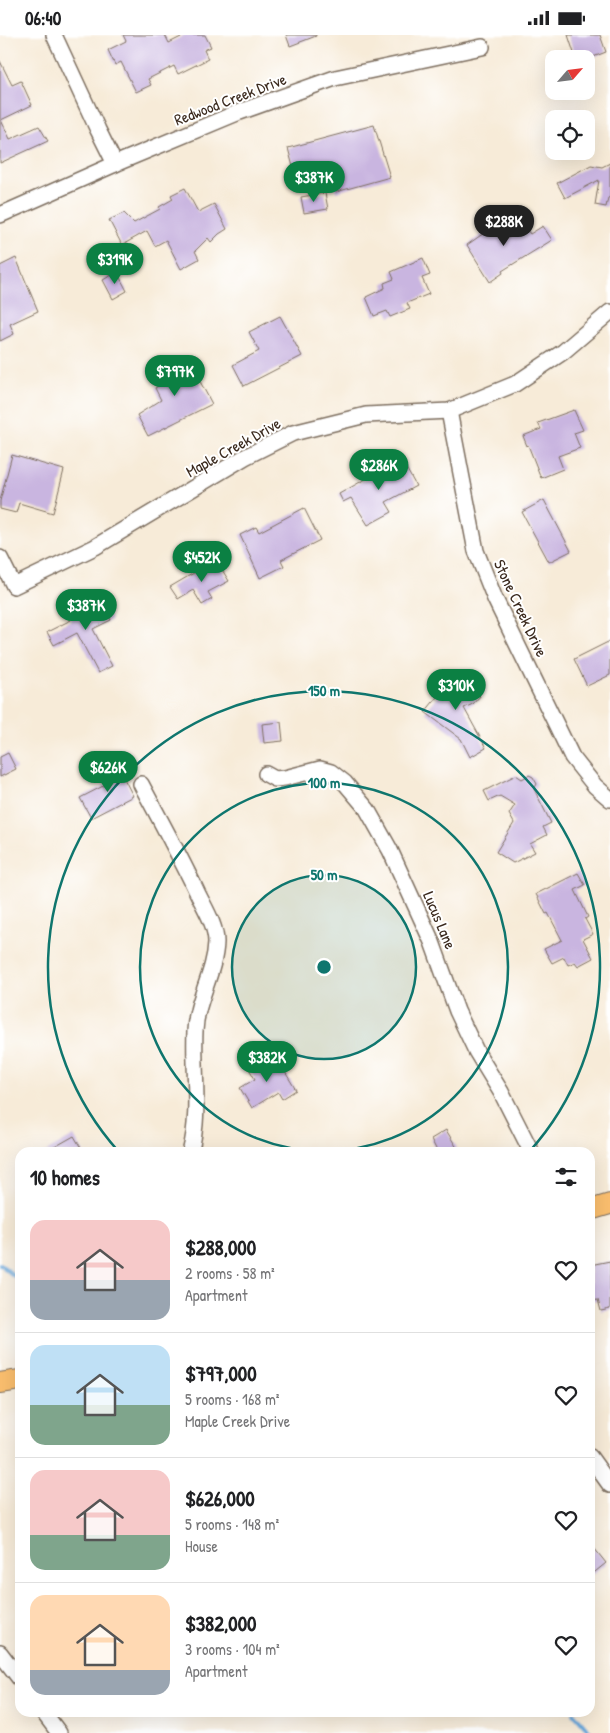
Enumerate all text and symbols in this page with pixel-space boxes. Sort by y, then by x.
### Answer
text: 06:40 [25,5,61,31]
north arrow [545,50,595,100]
map controls [545,50,595,160]
street label: Redwood Creek Drive [171,67,290,130]
button: locate [545,110,595,160]
pin: $387K [279,161,349,203]
text: $387K [295,166,333,188]
pin: $288K [469,205,539,247]
text: $288K [485,210,523,232]
pin: $319K [80,243,150,285]
text: $319K [97,248,133,270]
pin: $797K [140,355,210,397]
text: $797K [156,360,194,382]
street label: Maple Creek Drive [182,412,285,482]
pin: $286K [344,449,414,491]
text: $286K [360,454,398,476]
pin: $452K [167,541,237,583]
text: $452K [184,546,220,568]
street label: Stone Creek Drive [489,556,553,661]
pin: $387K [51,589,121,631]
text: $387K [67,594,105,616]
pin: $310K [421,669,491,711]
text: $310K [438,674,474,696]
text: 150 m [308,680,340,701]
pin: $626K [73,751,143,793]
text: $626K [90,756,126,778]
text: 100 m [308,772,340,793]
text: 50 m [311,864,337,885]
street label: Lucus Lane [418,888,462,953]
centre of rings [315,958,333,976]
pin: $382K [232,1041,302,1083]
text: $382K [248,1046,286,1068]
text: 10 homes [30,1163,100,1192]
icon: filters [552,1163,580,1191]
text: $288,000 [185,1233,256,1262]
icon: home [70,1240,130,1300]
icon: heart [552,1256,580,1284]
text: 2 rooms · 58 m² [185,1262,275,1284]
text: Apartment [185,1284,248,1306]
text: $797,000 [185,1359,257,1388]
icon: home [70,1365,130,1425]
icon: heart [552,1381,580,1409]
text: 5 rooms · 168 m² [185,1388,279,1410]
text: Maple Creek Drive [185,1410,290,1432]
text: $626,000 [185,1484,255,1513]
icon: home [70,1490,130,1550]
icon: heart [552,1506,580,1534]
text: 5 rooms · 148 m² [185,1513,279,1535]
text: House [185,1535,218,1557]
text: $382,000 [185,1609,256,1638]
icon: home [70,1615,130,1675]
icon: heart [552,1631,580,1659]
text: 3 rooms · 104 m² [185,1638,280,1660]
text: Apartment [185,1660,248,1682]

